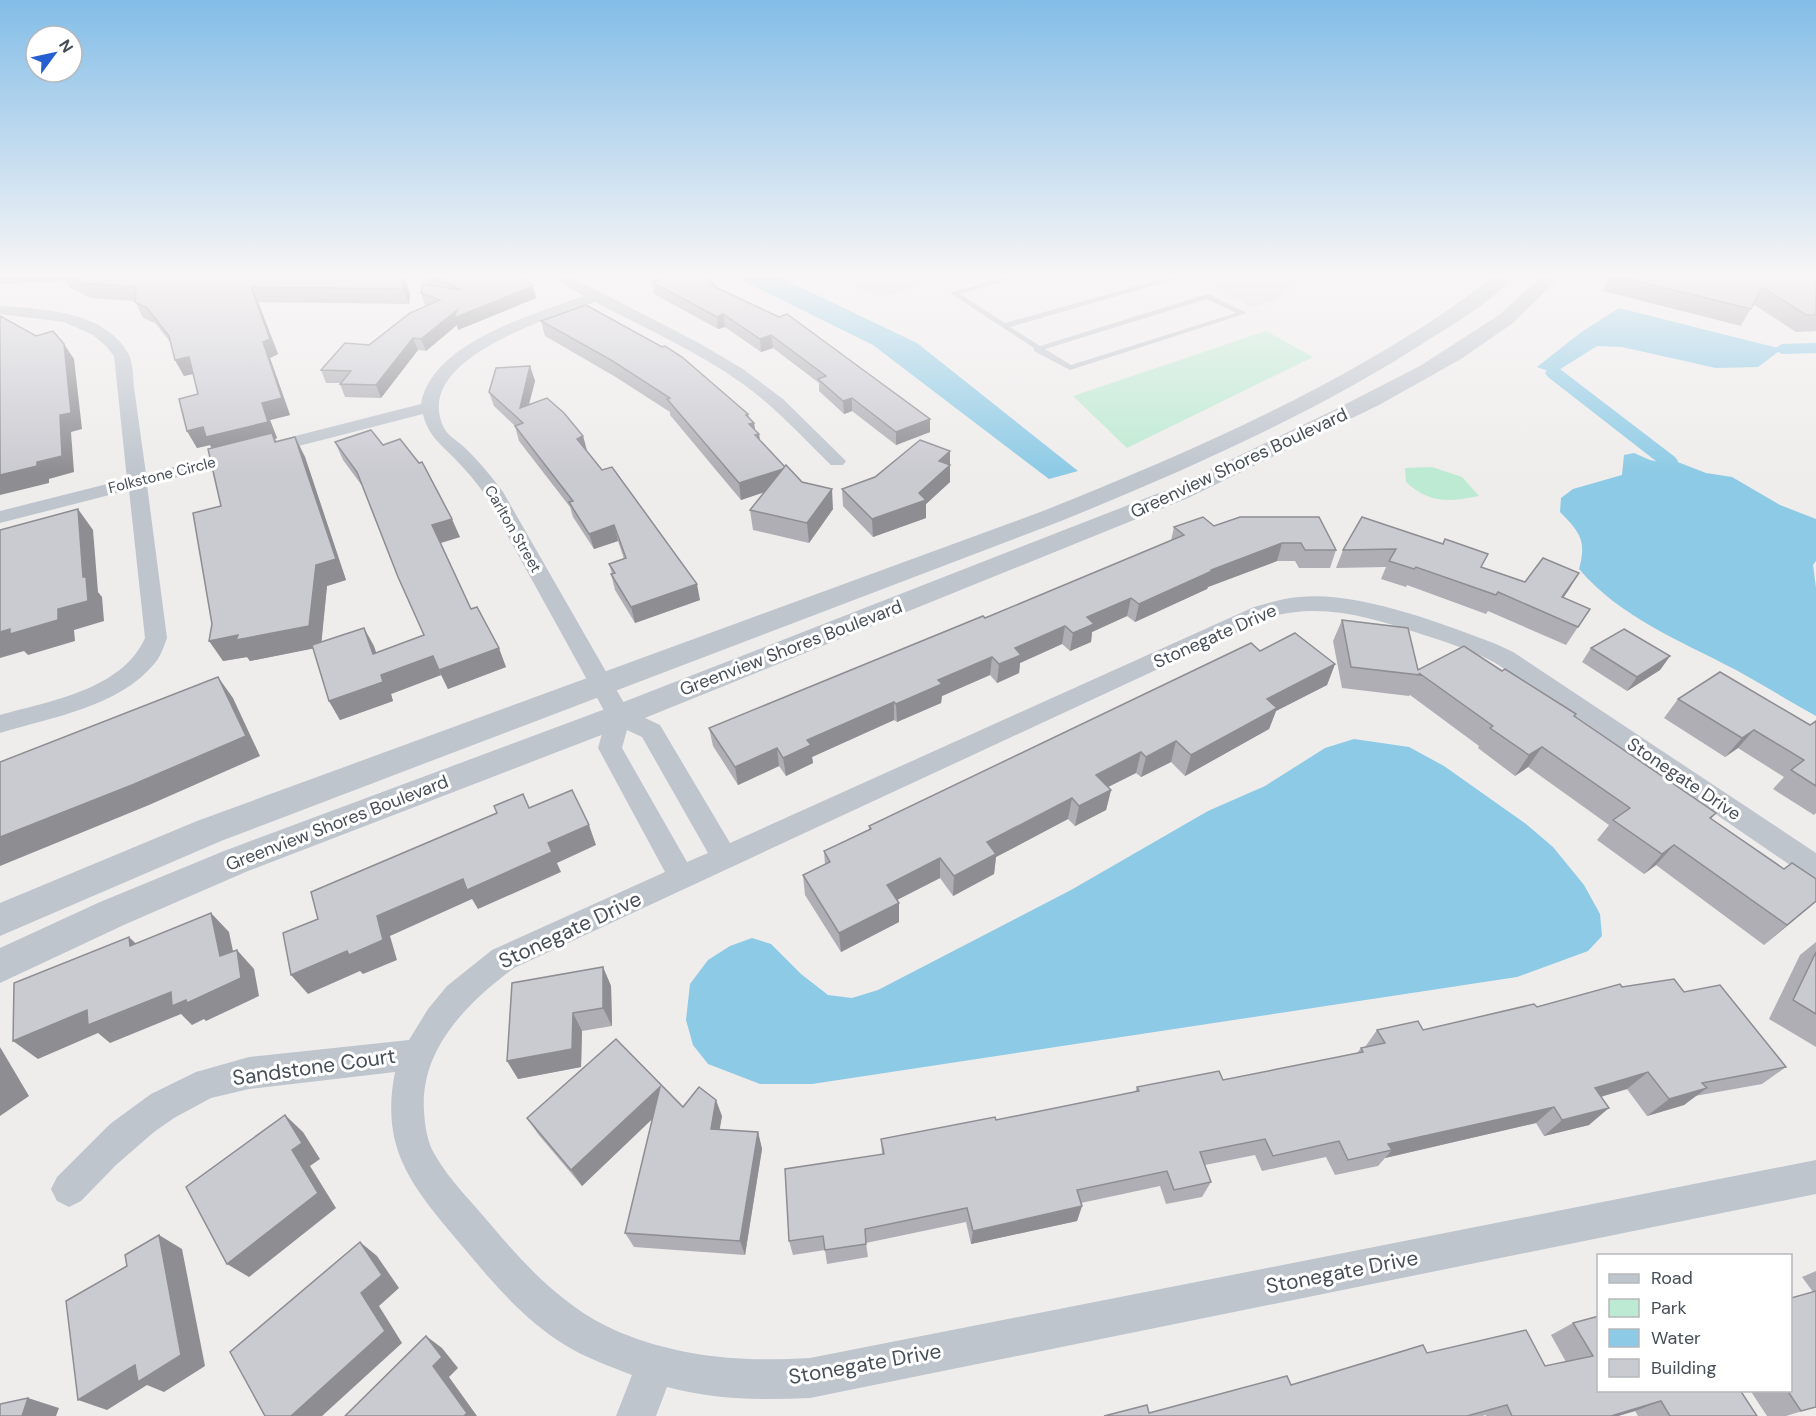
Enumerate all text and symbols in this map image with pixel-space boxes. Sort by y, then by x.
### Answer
north arrow [24,24,84,84]
text: N [54,35,78,57]
street label: Greenview Shores Boulevard [1127,402,1351,524]
street label: Folkstone Circle [106,452,218,498]
street label: Carlton Street [480,482,546,576]
street label: Greenview Shores Boulevard [676,594,906,702]
street label: Stonegate Drive [1150,598,1280,674]
street label: Stonegate Drive [1622,732,1746,826]
street label: Greenview Shores Boulevard [222,769,452,877]
street label: Stonegate Drive [494,885,646,975]
street label: Sandstone Court [231,1042,397,1092]
street label: Stonegate Drive [1263,1244,1421,1300]
legend [1597,1254,1792,1392]
text: Road [1651,1266,1693,1290]
text: Park [1651,1296,1687,1320]
text: Water [1651,1326,1701,1350]
street label: Stonegate Drive [786,1337,944,1391]
text: Building [1651,1356,1716,1380]

